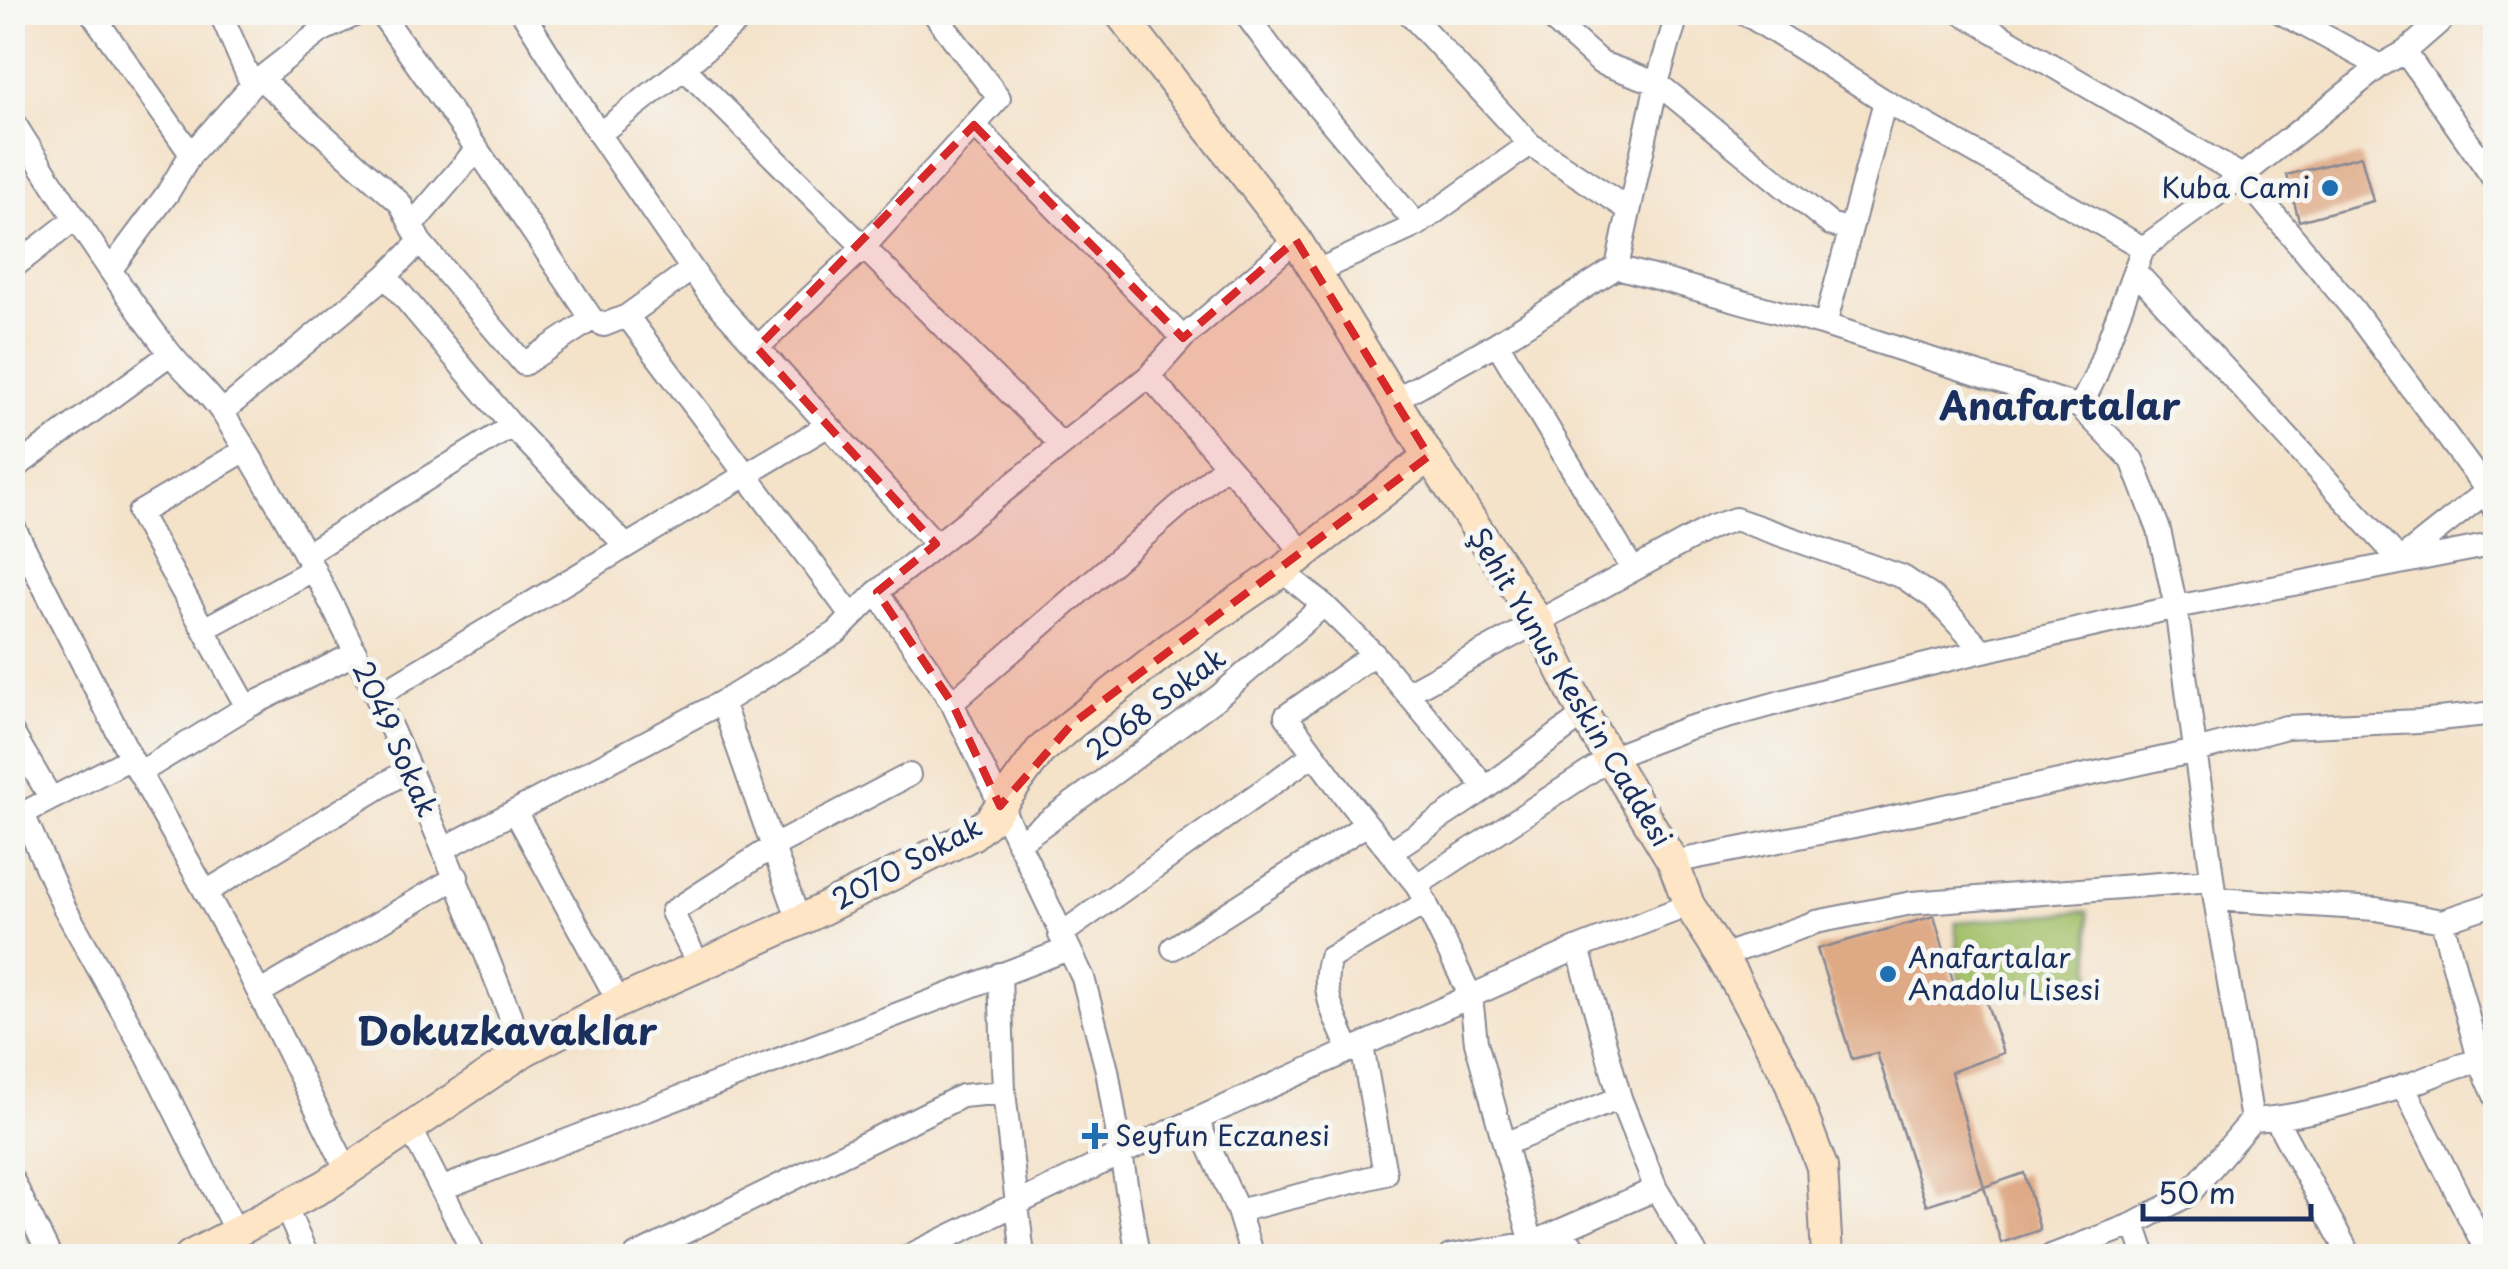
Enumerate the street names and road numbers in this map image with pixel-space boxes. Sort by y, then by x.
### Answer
street label: Şehit Yunus Keskin Caddesi [1459,518,1684,854]
street label: 2068 Sokak [1076,636,1234,770]
street label: 2049 Sokak [343,654,450,823]
street label: 2070 Sokak [824,804,989,919]

